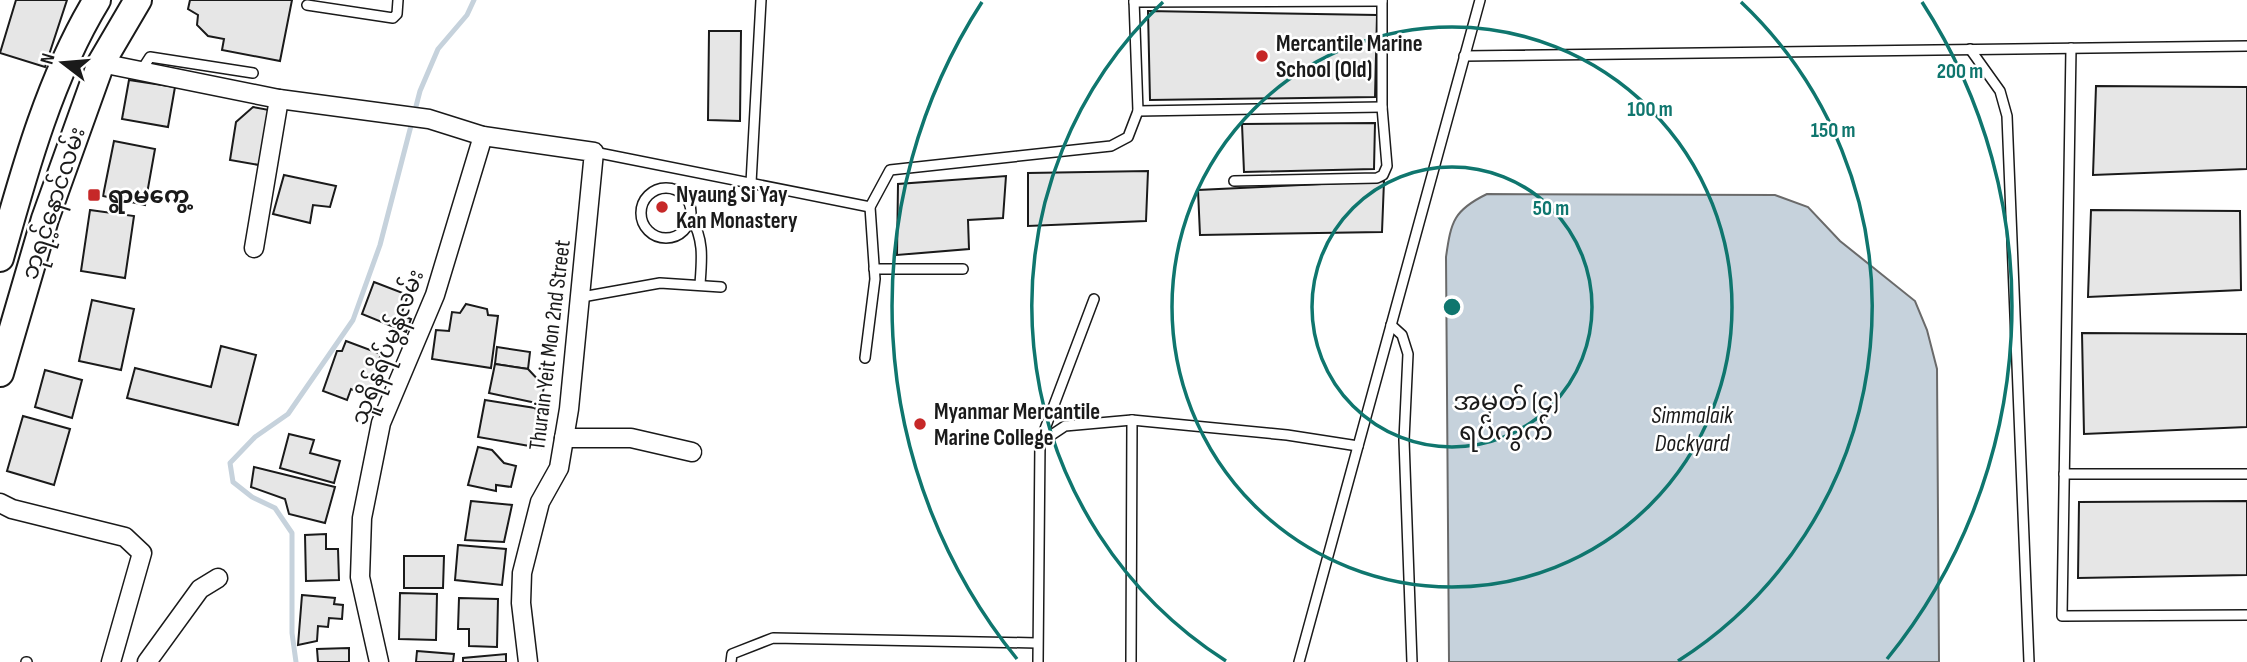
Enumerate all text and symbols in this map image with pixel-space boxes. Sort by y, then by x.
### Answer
north arrow [28,28,98,98]
place label: Mercantile Marine School (Old) [1276,30,1423,84]
marker: Mercantile Marine School (Old) [1254,48,1270,64]
text: N [36,51,61,67]
text: 200 m [1937,59,1983,84]
text: 100 m [1627,97,1673,122]
text: 150 m [1811,118,1855,143]
street label: ဘုရင့်နောင်လမ်း [13,123,96,284]
place label: Nyaung Si Yay Kan Monastery [676,181,798,235]
place label: ရွာမကွေ့ [108,182,193,214]
marker: ရွာမကွေ့ [86,187,102,203]
text: 50 m [1533,196,1569,221]
marker: Nyaung Si Yay Kan Monastery [654,199,670,215]
street label: Thurain Yeit Mon 2nd Street [523,238,577,452]
street label: သူရိန်ရိပ်မွန်လမ်း [343,265,434,431]
centre of rings [1440,295,1464,319]
district label: အမှတ် (၄) ရပ်ကွက် [1453,384,1559,452]
place label: Myanmar Mercantile Marine College [934,398,1100,452]
water label: Simmalaik Dockyard [1651,401,1734,458]
marker: Myanmar Mercantile Marine College [912,416,928,432]

